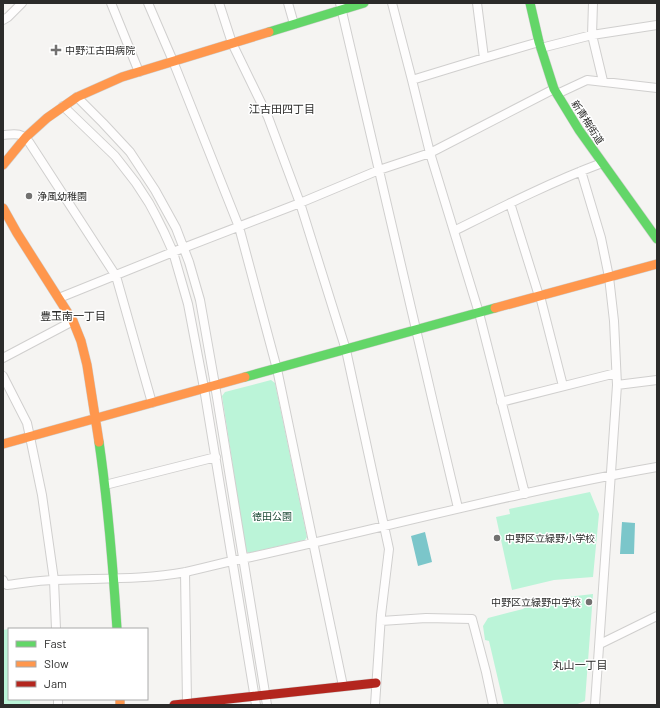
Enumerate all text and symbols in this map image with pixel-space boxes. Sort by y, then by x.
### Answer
marker: 中野江古田病院 [50,44,62,56]
place label: 中野江古田病院 [65,44,135,56]
street label: 新青梅街道 [569,98,607,146]
district label: 江古田四丁目 [249,102,315,115]
place label: 浄風幼稚園 [37,190,87,202]
marker: 浄風幼稚園 [24,191,34,201]
district label: 豊玉南一丁目 [40,309,106,322]
park label: 徳田公園 [252,510,292,522]
place label: 中野区立緑野小学校 [505,532,595,544]
marker: 中野区立緑野小学校 [492,533,502,543]
place label: 中野区立緑野中学校 [491,596,581,608]
marker: 中野区立緑野中学校 [584,597,594,607]
legend [8,628,148,700]
text: Fast [44,636,67,650]
text: Slow [44,656,69,670]
district label: 丸山一丁目 [553,658,608,671]
text: Jam [44,676,67,690]

